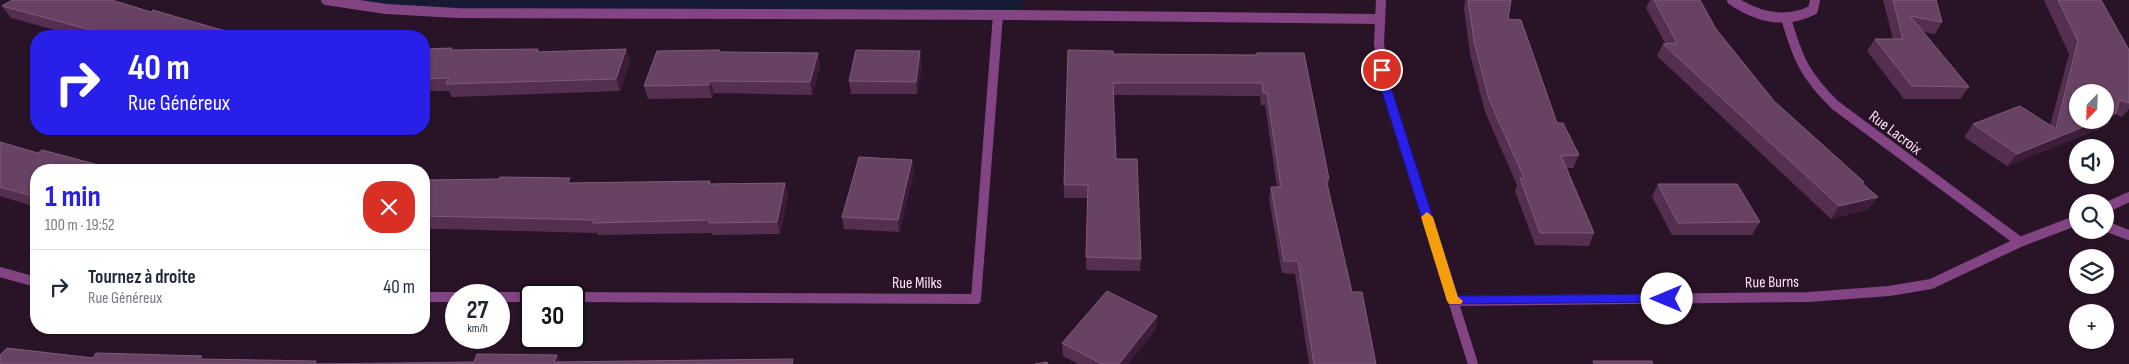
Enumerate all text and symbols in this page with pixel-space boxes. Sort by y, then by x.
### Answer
text: 40 m [128,47,190,90]
pin [1361,49,1403,91]
icon: right [45,50,110,115]
icon: arrive [1368,56,1396,84]
north arrow [2069,84,2114,129]
map controls [2069,84,2114,349]
text: Rue Généreux [128,90,230,117]
street label: Rue Lacroix [1865,107,1925,159]
button: sound [2069,139,2114,184]
text: 1 min [45,179,101,215]
button: close [363,181,415,233]
button: search [2069,194,2114,239]
text: 100 m · 19:52 [45,216,115,235]
button: layers [2069,249,2114,294]
text: Tournez à droite [88,266,196,289]
position arrow [1640,272,1692,324]
icon: right [45,273,73,301]
street label: Rue Burns [1745,273,1799,292]
street label: Rue Milks [892,274,942,293]
text: 40 m [383,276,415,299]
speed limit sign: 30 [520,284,585,349]
text: Rue Généreux [88,289,162,308]
text: 27 [467,295,488,326]
button: + [2069,304,2114,349]
text: km/h [467,321,488,336]

